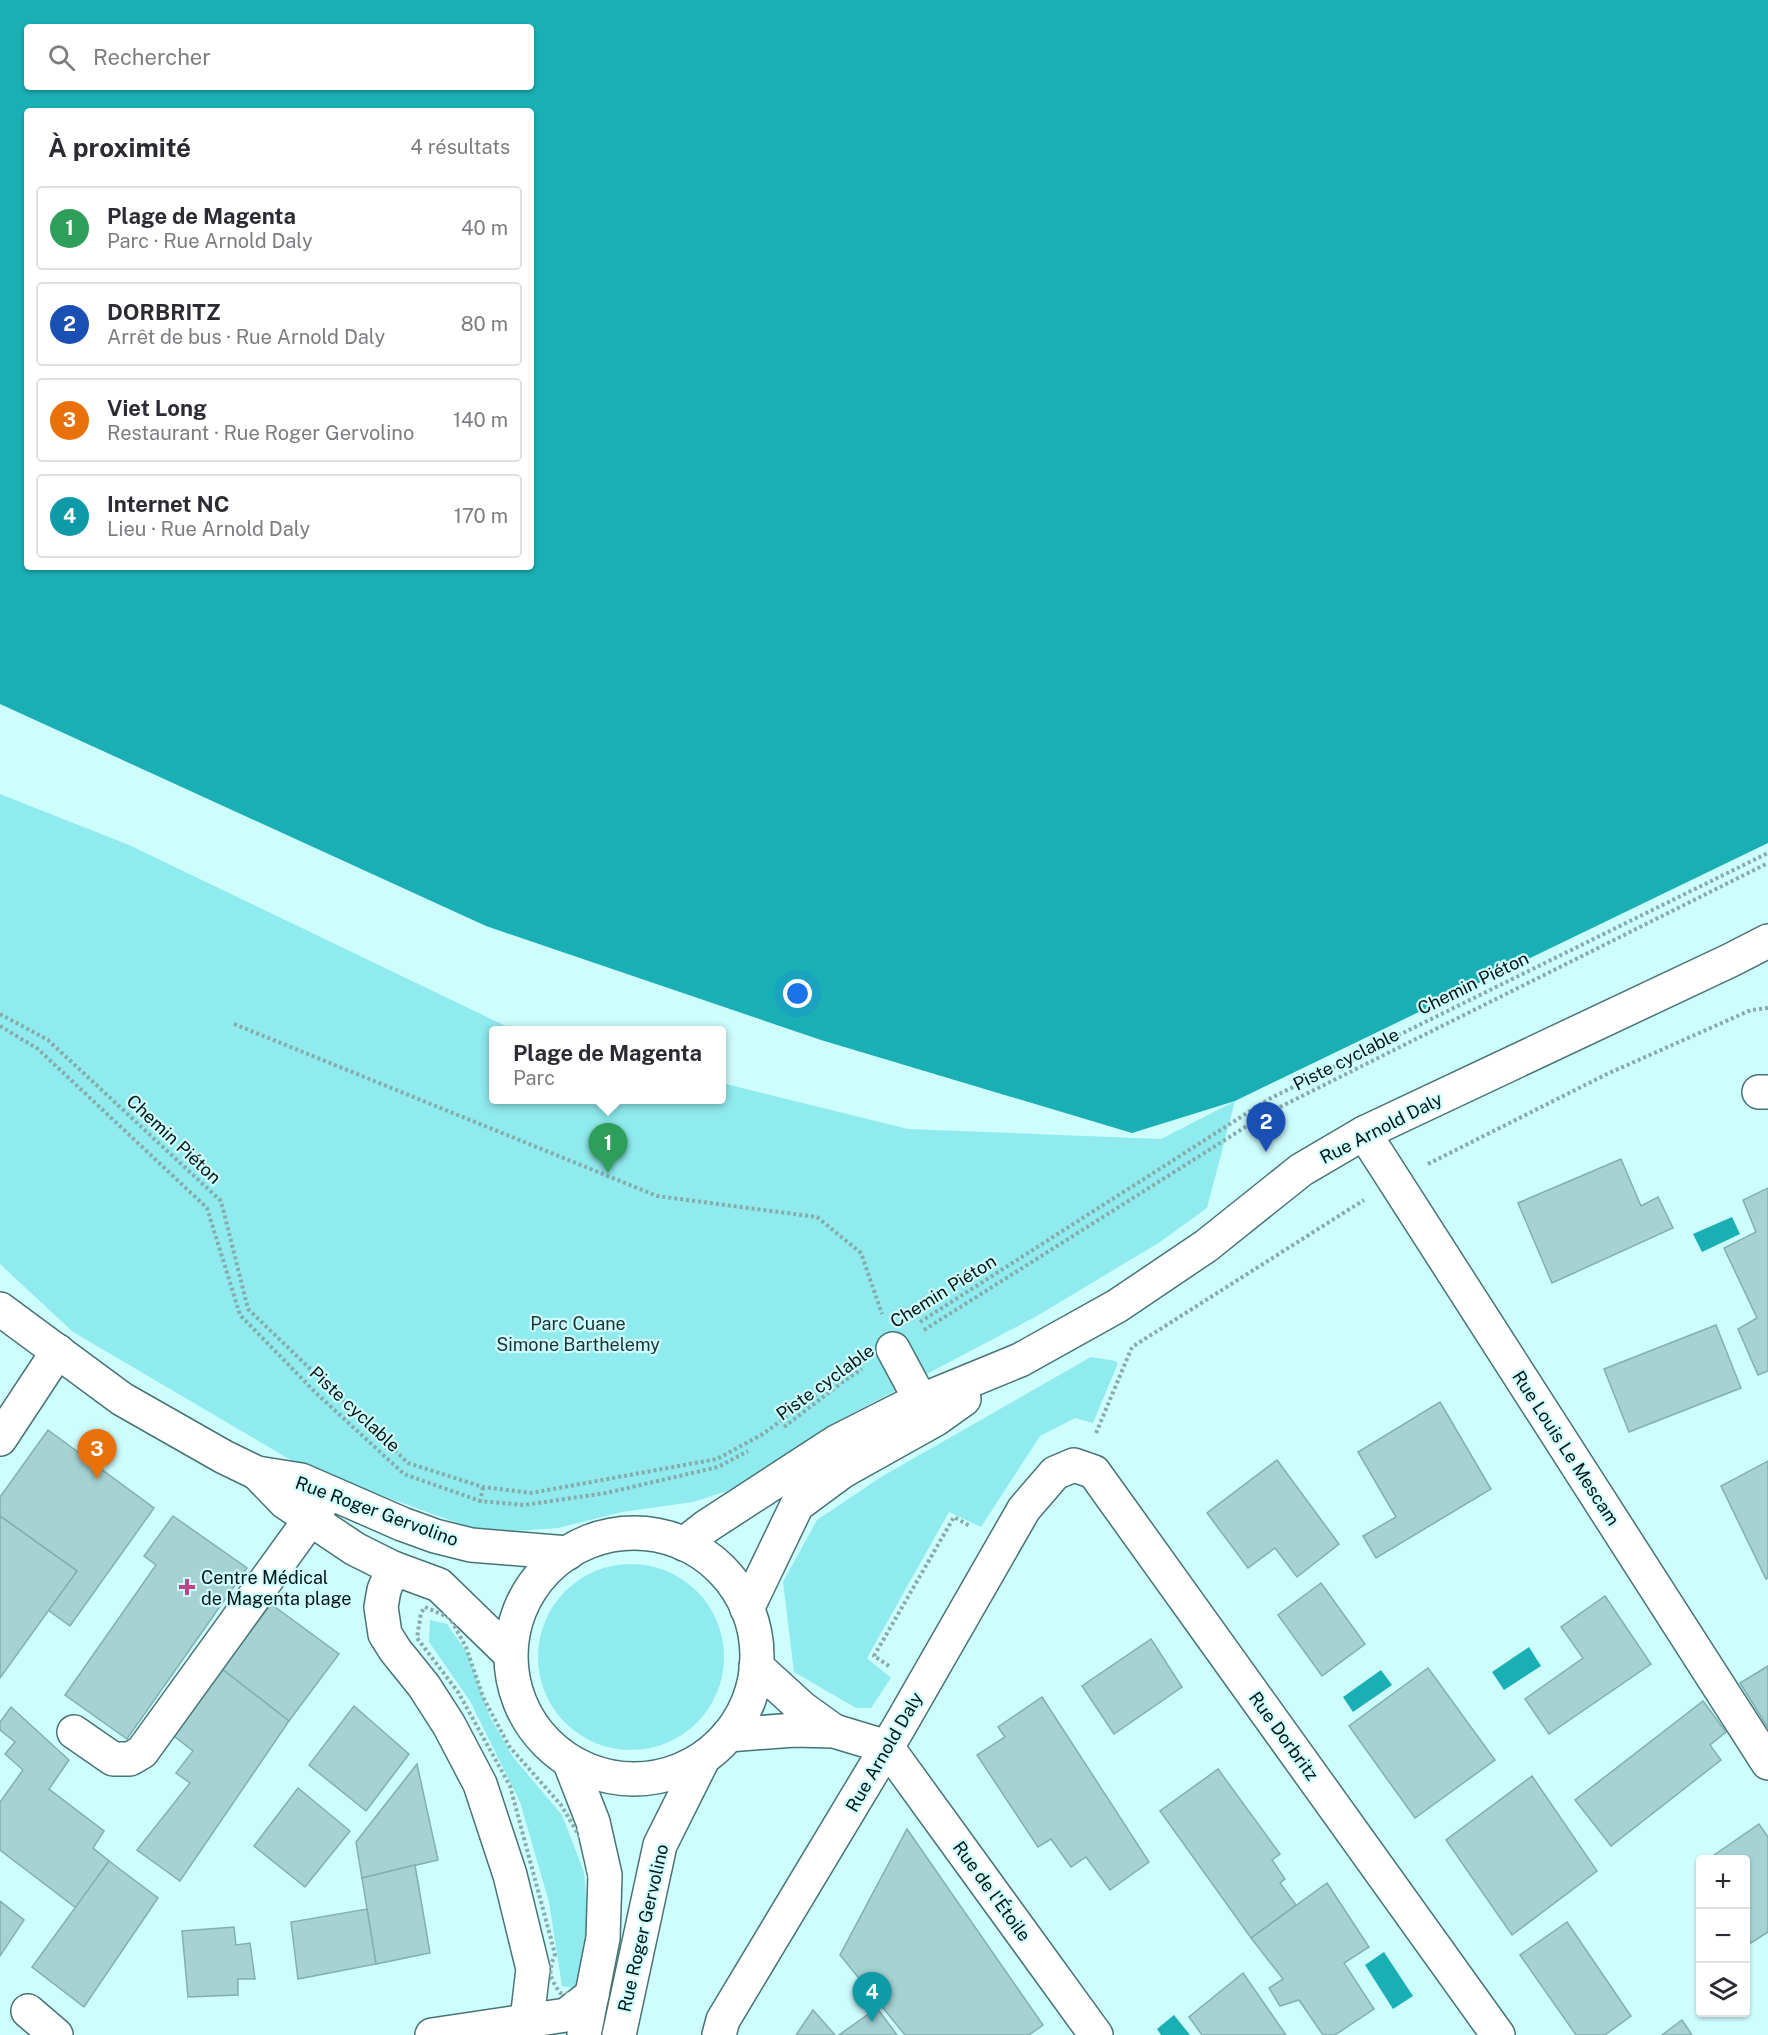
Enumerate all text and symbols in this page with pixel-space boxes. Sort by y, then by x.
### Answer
search box [24,24,534,90]
icon: search [45,41,78,74]
text: Rechercher [93,44,211,70]
text: À proximité [48,132,191,163]
text: 4 résultats [410,135,510,159]
text: Plage de Magenta [107,203,296,229]
text: 1 [65,216,74,240]
text: 40 m [461,216,508,240]
text: Parc · Rue Arnold Daly [107,229,313,253]
text: DORBRITZ [107,299,221,325]
text: 2 [63,312,76,336]
text: 80 m [461,312,508,336]
text: Arrêt de bus · Rue Arnold Daly [107,325,385,349]
text: Viet Long [107,395,207,421]
text: 3 [63,408,76,432]
text: 140 m [453,408,508,432]
text: Restaurant · Rue Roger Gervolino [107,421,414,445]
text: Internet NC [107,491,229,517]
text: 4 [63,504,76,528]
text: 170 m [454,504,508,528]
text: Lieu · Rue Arnold Daly [107,517,310,541]
street label: Chemin Piéton [1414,947,1532,1019]
your location [783,979,812,1008]
street label: Piste cyclable [1290,1023,1402,1095]
popup [489,1026,726,1104]
text: Plage de Magenta [513,1040,702,1066]
text: Parc [513,1066,555,1090]
street label: Rue Arnold Daly [1316,1088,1446,1168]
street label: Chemin Piéton [123,1090,225,1188]
pin: 2 [1246,1102,1286,1152]
pin: 1 [588,1124,628,1173]
street label: Chemin Piéton [886,1250,1000,1332]
park label: Parc Cuane Simone Barthelemy [496,1313,660,1355]
street label: Piste cyclable [772,1339,878,1425]
street label: Piste cyclable [305,1362,405,1456]
street label: Rue Louis Le Mescam [1508,1367,1624,1529]
pin: 3 [78,1430,116,1479]
street label: Rue Roger Gervolino [293,1472,461,1550]
place label: Centre Médical de Magenta plage [201,1567,352,1609]
marker: Centre Médical de Magenta plage [178,1578,196,1596]
street label: Rue Arnold Daly [841,1688,927,1816]
street label: Rue Dorbritz [1245,1688,1323,1784]
street label: Rue de l'Étoile [949,1836,1036,1945]
street label: Rue Roger Gervolino [613,1842,673,2014]
map controls [1696,1855,1750,2017]
button: + [1696,1855,1750,1909]
button: − [1696,1909,1750,1963]
button: layers [1696,1963,1750,2017]
pin: 4 [852,1972,892,2022]

